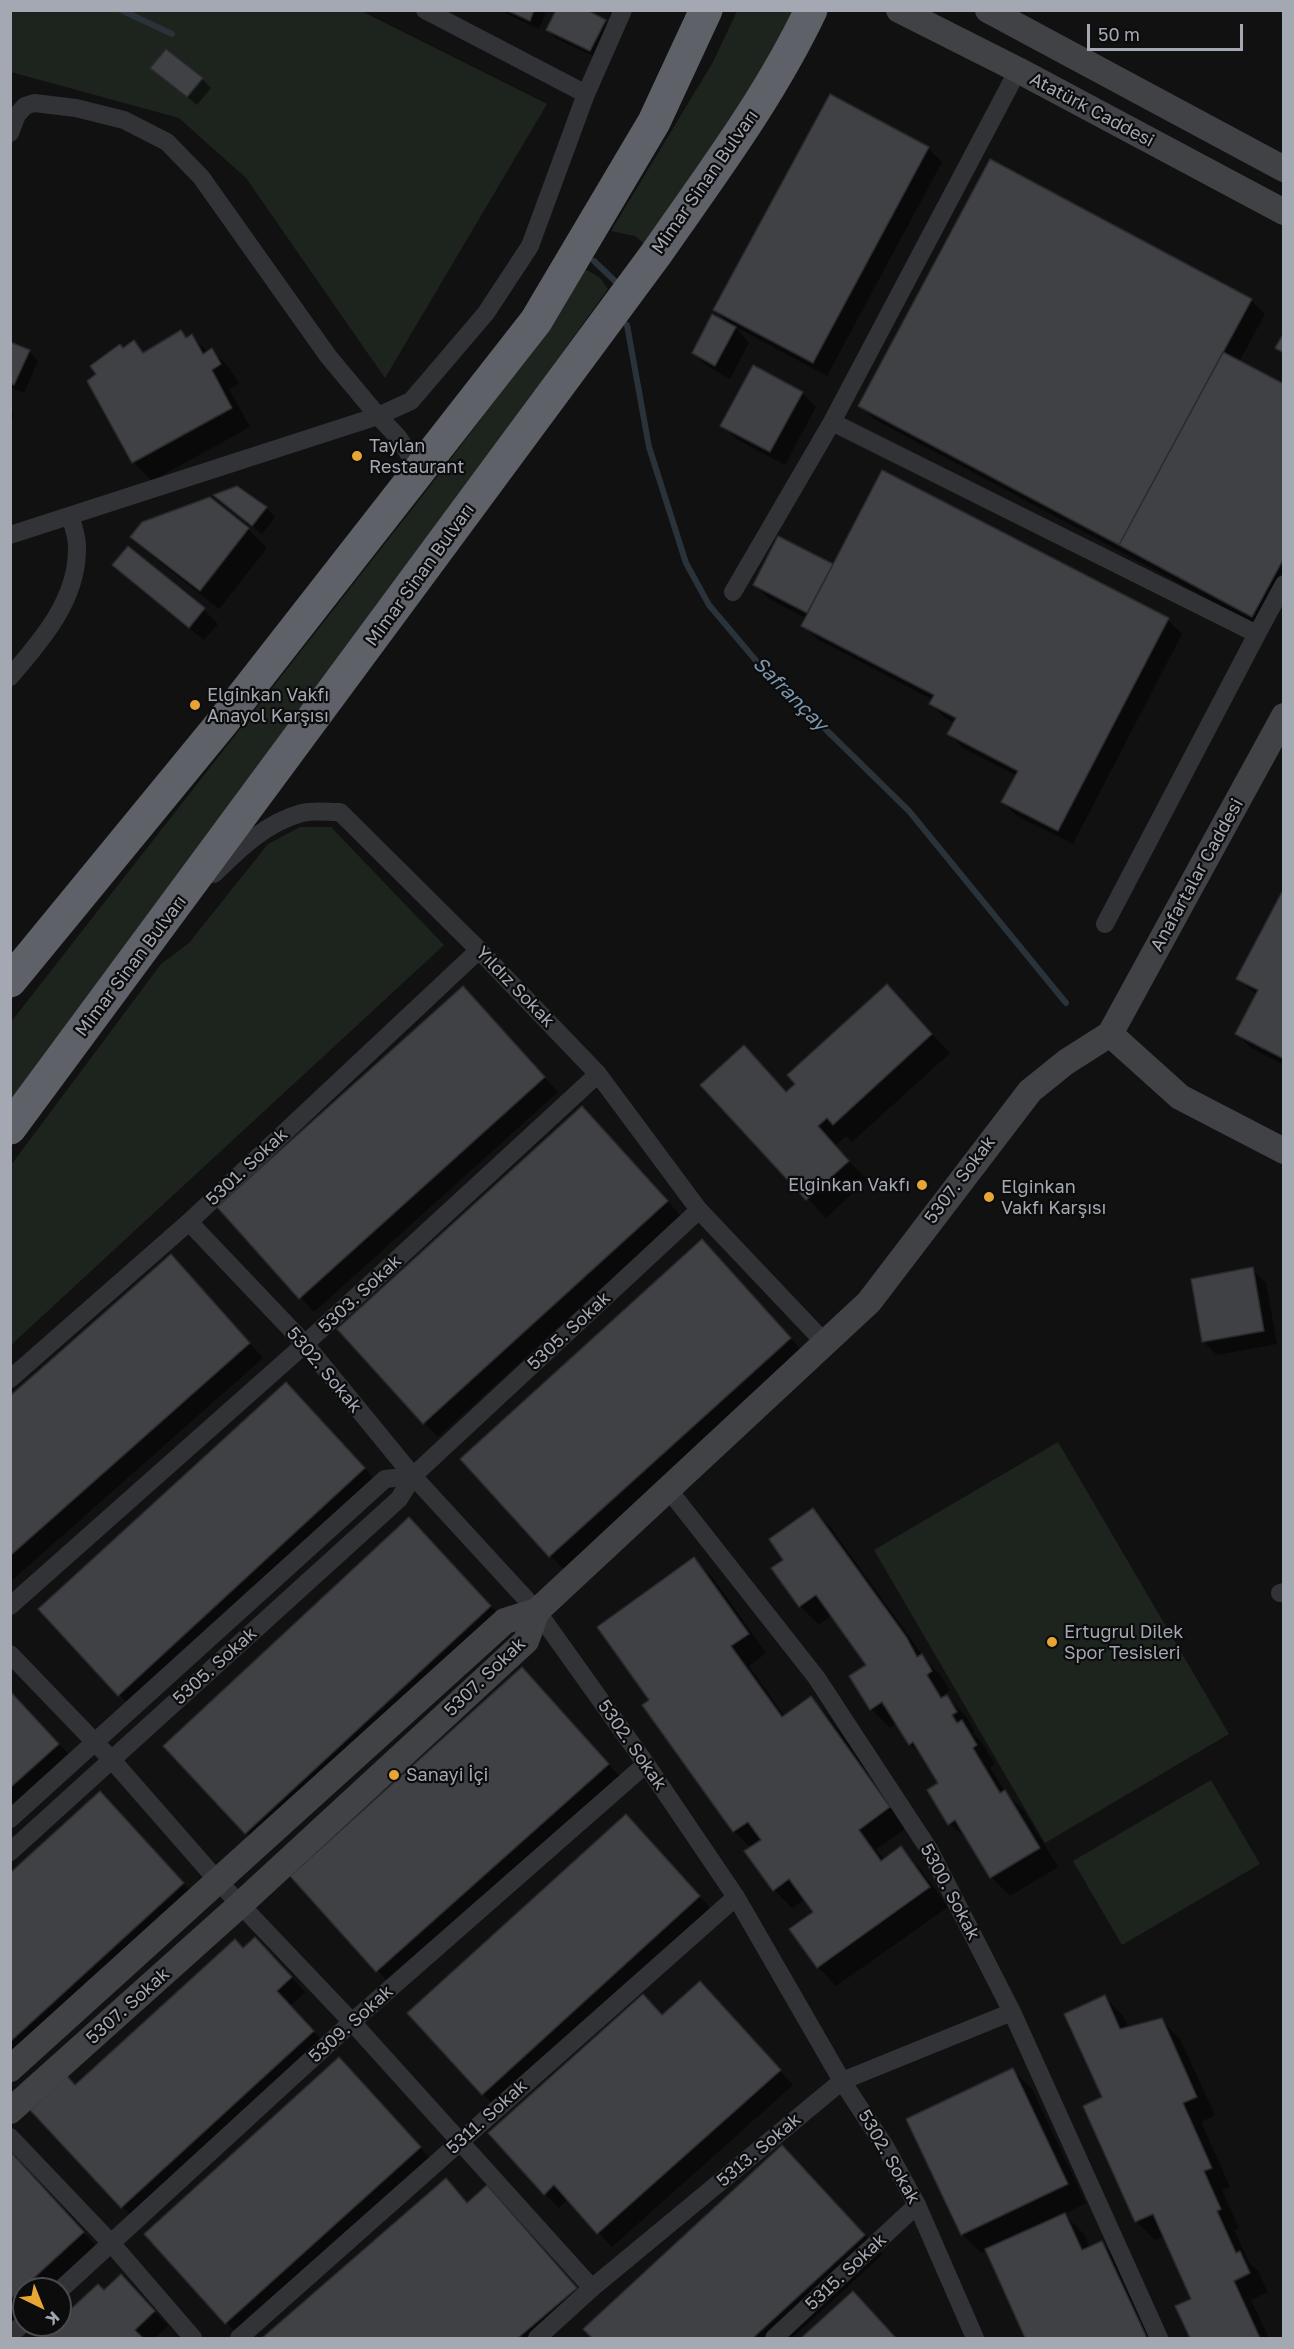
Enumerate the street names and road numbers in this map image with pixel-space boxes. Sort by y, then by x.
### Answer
street label: Atatürk Caddesi [1026,68,1158,152]
street label: Mimar Sinan Bulvarı [647,106,763,258]
street label: Mimar Sinan Bulvarı [361,499,479,651]
street label: Anafartalar Caddesi [1146,795,1248,955]
street label: Mimar Sinan Bulvarı [71,891,191,1041]
street label: Yıldız Sokak [471,942,559,1032]
street label: 5301. Sokak [202,1124,292,1210]
street label: 5307. Sokak [920,1132,1000,1228]
street label: 5303. Sokak [314,1250,406,1338]
street label: 5305. Sokak [523,1287,615,1375]
street label: 5302. Sokak [282,1323,366,1417]
street label: 5305. Sokak [169,1623,261,1709]
street label: 5307. Sokak [440,1633,530,1721]
street label: 5302. Sokak [593,1696,671,1794]
street label: 5300. Sokak [916,1840,984,1944]
street label: 5307. Sokak [82,1963,174,2049]
street label: 5309. Sokak [305,1981,397,2067]
street label: 5311. Sokak [442,2075,532,2159]
street label: 5302. Sokak [853,2106,925,2208]
street label: 5313. Sokak [713,2109,805,2191]
street label: 5315. Sokak [801,2229,891,2315]

